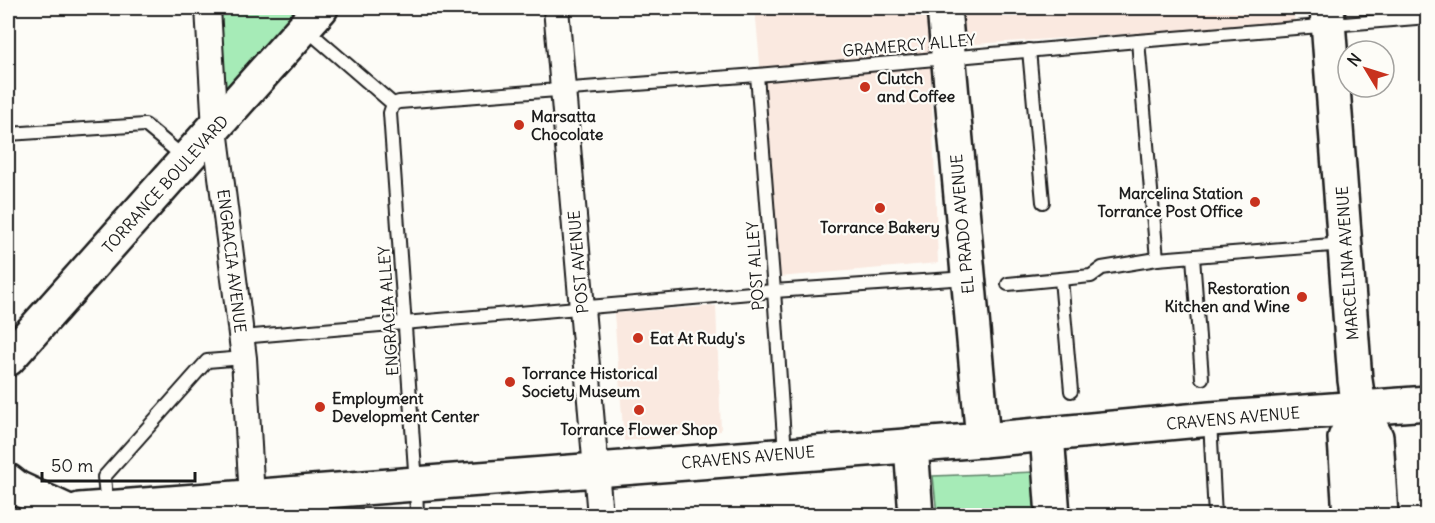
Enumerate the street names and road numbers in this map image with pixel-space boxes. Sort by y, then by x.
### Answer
street label: GRAMERCY ALLEY [842,29,977,61]
street label: TORRANCE BOULEVARD [98,111,232,257]
street label: EL PRADO AVENUE [946,153,978,295]
street label: MARCELINA AVENUE [1332,185,1362,341]
street label: ENGRACIA AVENUE [213,188,251,334]
street label: POST AVENUE [564,209,592,315]
street label: POST ALLEY [742,221,768,311]
street label: ENGRACIA ALLEY [373,245,403,377]
street label: CRAVENS AVENUE [1165,402,1301,434]
street label: CRAVENS AVENUE [680,441,816,473]

